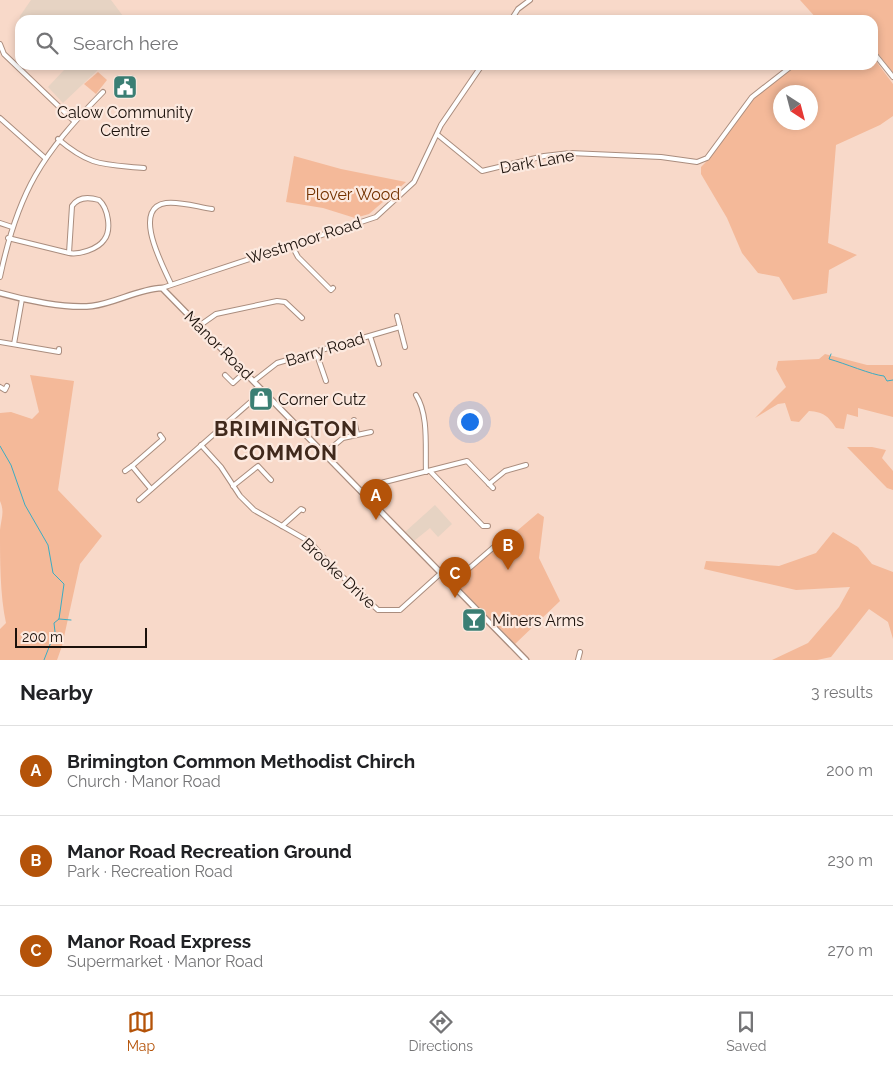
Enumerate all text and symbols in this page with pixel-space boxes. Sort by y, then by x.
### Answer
search box [15,15,878,70]
icon: search [33,29,61,57]
text: Search here [73,32,179,54]
public building icon: Calow Community Centre [112,74,138,100]
north arrow [773,85,818,130]
place label: Calow Community Centre [57,103,193,140]
street label: Dark Lane [498,146,576,177]
park label: Plover Wood [306,185,400,204]
street label: Westmoor Road [244,213,364,268]
street label: Manor Road [180,307,257,384]
street label: Barry Road [283,328,367,370]
shop icon: Corner Cutz [248,386,274,412]
place label: Corner Cutz [278,390,366,409]
your location [457,409,483,435]
district label: BRIMINGTON COMMON [214,416,358,465]
pin: A [360,479,392,520]
pin: B [492,529,524,570]
street label: Brooke Drive [298,534,380,613]
pin: C [439,557,471,598]
bar icon: Miners Arms [461,607,487,633]
place label: Miners Arms [492,611,584,630]
scale bar [15,625,148,648]
text: 200 m [22,629,63,645]
text: Nearby [20,680,93,705]
text: 3 results [811,683,873,702]
text: Brimington Common Methodist Chirch [67,750,415,772]
text: A [31,761,41,780]
text: 200 m [826,761,873,780]
text: Church · Manor Road [67,772,221,791]
text: Manor Road Recreation Ground [67,840,352,862]
text: B [31,851,41,870]
text: 230 m [828,851,873,870]
text: Park · Recreation Road [67,862,233,881]
text: Manor Road Express [67,930,251,952]
text: C [31,941,41,960]
text: 270 m [828,941,873,960]
text: Supermarket · Manor Road [67,952,263,971]
tab: Map [127,1008,155,1054]
tab: Directions [408,1008,473,1054]
tab: Saved [726,1008,766,1054]

